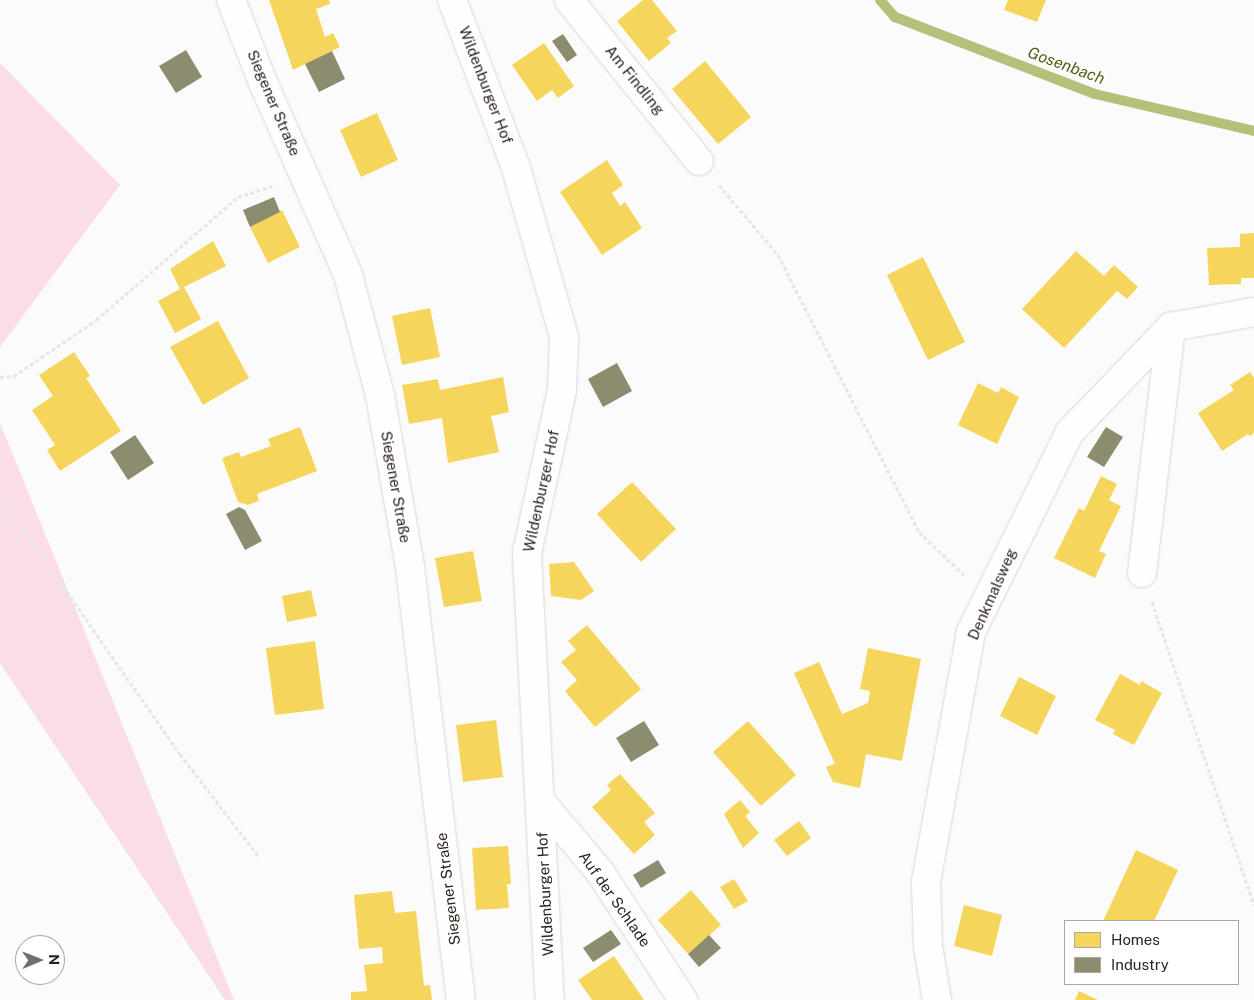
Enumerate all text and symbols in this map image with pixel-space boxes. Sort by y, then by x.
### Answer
street label: Wildenburger Hof [455,24,517,146]
street label: Am Findling [602,42,668,118]
water label: Gosenbach [1025,43,1107,89]
street label: Siegener Straße [244,47,304,159]
street label: Wildenburger Hof [519,428,563,554]
street label: Siegener Straße [377,430,415,544]
street label: Denkmalsweg [964,545,1020,643]
street label: Wildenburger Hof [533,831,557,957]
street label: Siegener Straße [432,832,464,946]
street label: Auf der Schlade [575,848,655,950]
legend [1064,920,1239,985]
text: Homes [1111,931,1160,948]
north arrow [15,935,65,985]
text: N [46,954,62,965]
text: Industry [1111,956,1169,973]

